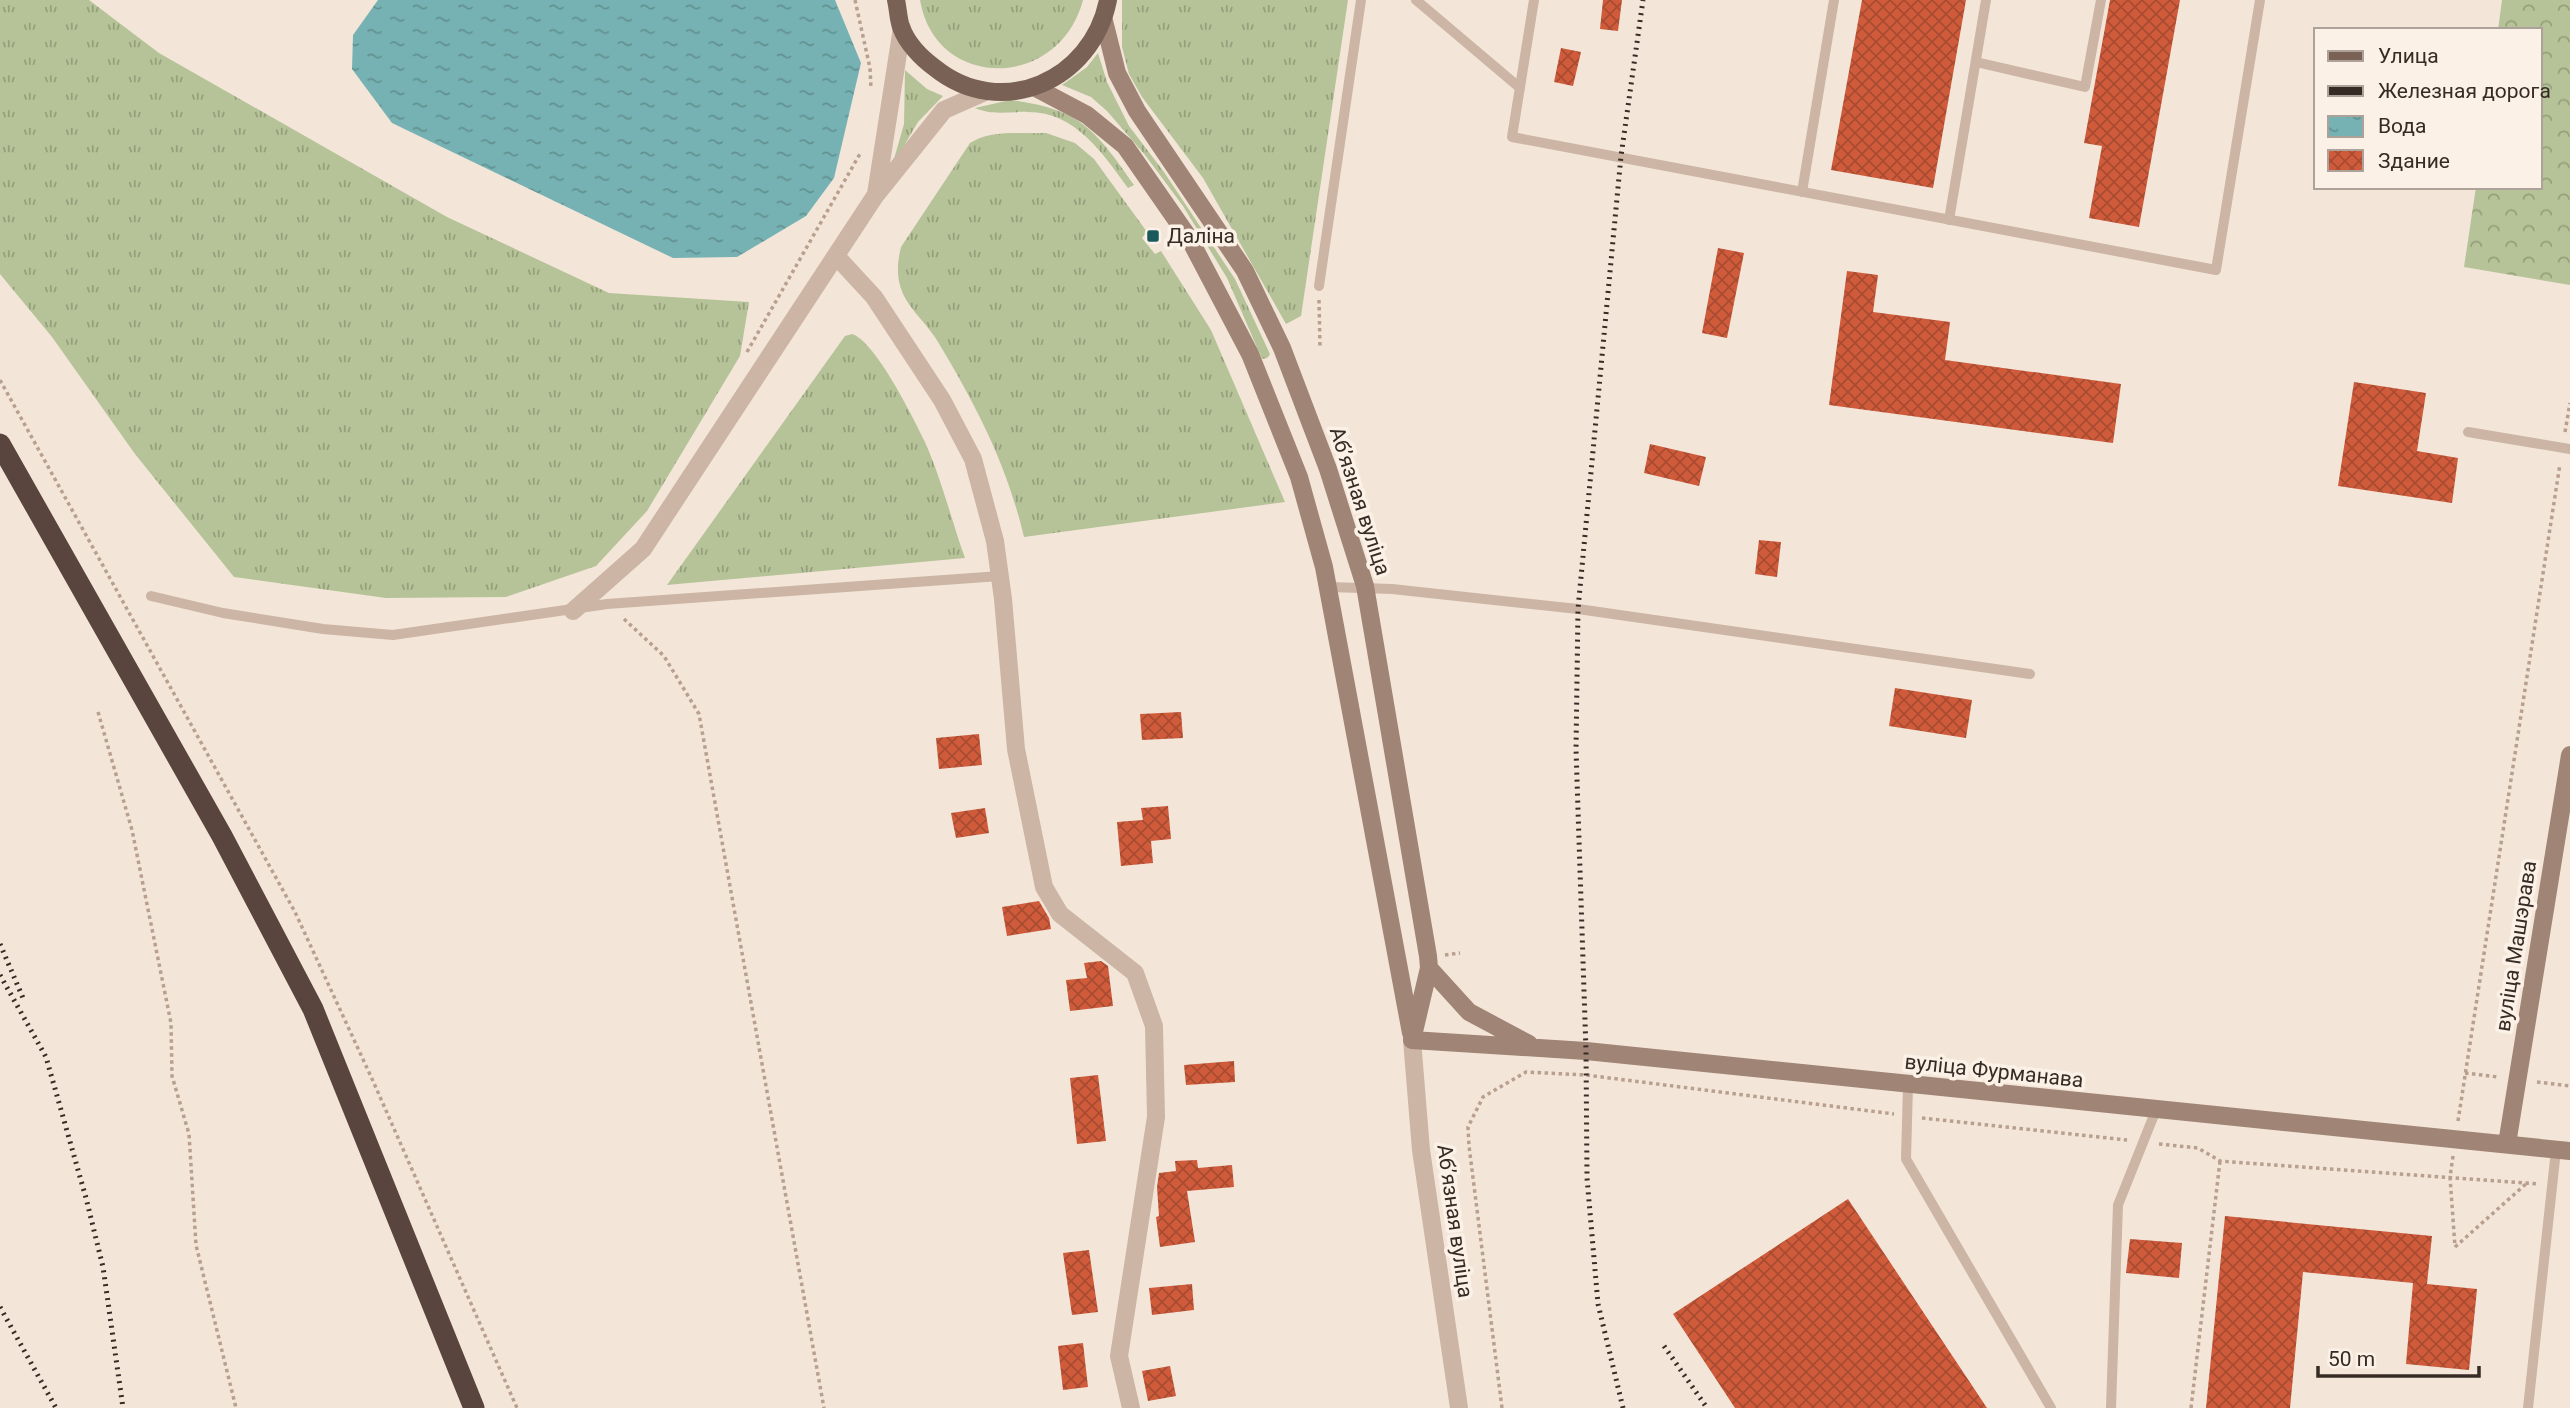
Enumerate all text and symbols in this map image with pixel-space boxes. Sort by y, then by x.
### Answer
legend [2314,28,2542,189]
text: Улица [2378,44,2439,68]
text: Железная дорога [2378,79,2551,103]
text: Вода [2378,114,2426,138]
text: Здание [2378,149,2450,173]
place label: Даліна [1167,224,1235,248]
marker: Даліна [1145,228,1161,244]
street label: Абʼязная вуліца [1325,424,1395,578]
street label: вуліца Машэрава [2491,859,2541,1033]
street label: вуліца Фурманава [1903,1050,2085,1092]
street label: Абʼязная вуліца [1432,1143,1478,1299]
scale bar [2318,1334,2479,1378]
text: 50 m [2328,1347,2375,1371]

